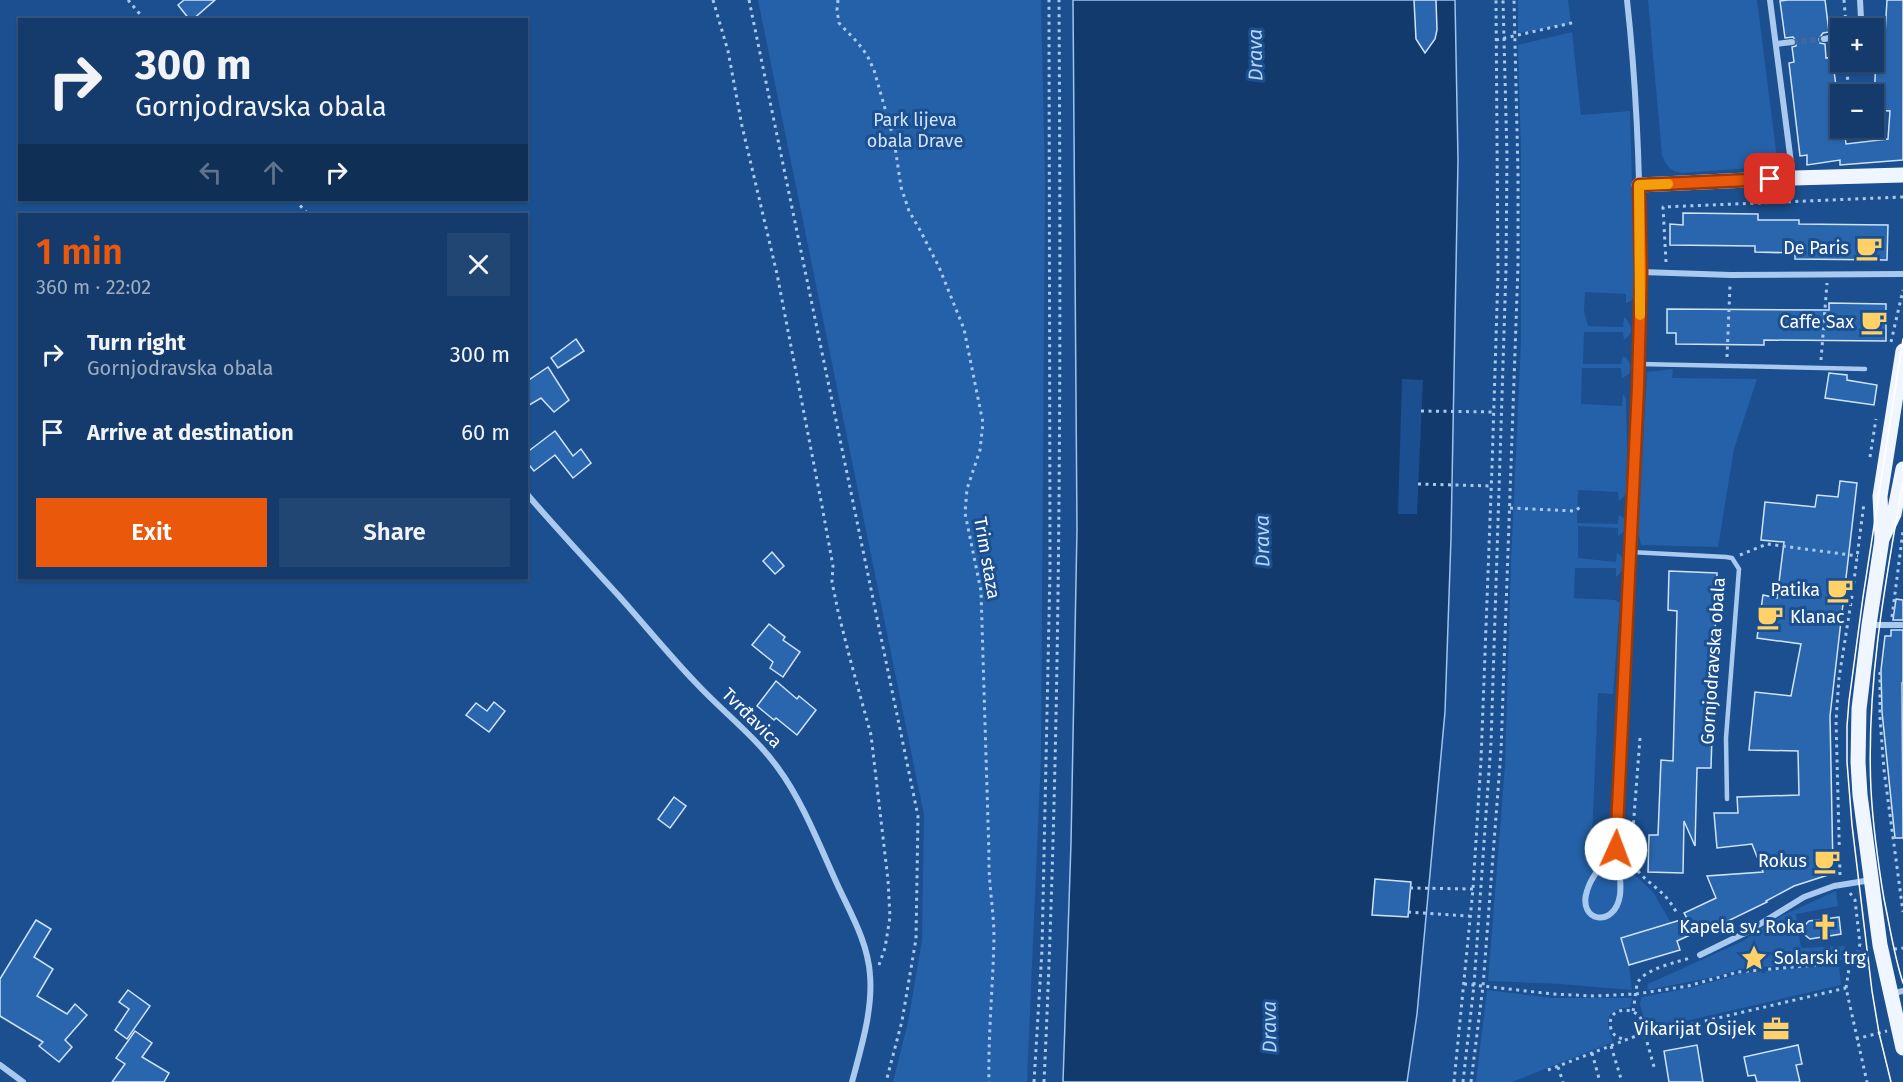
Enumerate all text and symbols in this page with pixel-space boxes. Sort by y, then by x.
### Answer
map controls [1830,18,1884,138]
button: + [1830,18,1884,72]
water label: Drava [1243,29,1267,81]
text: 300 m [135,40,251,90]
icon: right [36,42,114,120]
button: − [1830,84,1884,138]
text: Gornjodravska obala [135,91,387,123]
park label: Park lijeva obala Drave [867,109,963,152]
pin [1744,153,1795,204]
icon: left [194,156,227,189]
icon: ahead [257,156,290,189]
icon: right [320,156,353,189]
icon: arrive [1753,162,1786,195]
text: 1 min [36,230,123,274]
button: close [447,233,510,296]
cafe icon: De Paris [1854,233,1884,263]
place label: De Paris [1783,237,1849,259]
text: 360 m · 22:02 [36,275,151,299]
cafe icon: Caffe Sax [1859,307,1889,337]
place label: Caffe Sax [1780,311,1854,333]
text: Turn right [87,329,186,356]
icon: right [36,338,69,371]
text: 300 m [450,341,510,368]
text: Gornjodravska obala [87,356,273,380]
icon: arrive [36,416,69,449]
text: Arrive at destination [87,419,294,446]
text: 60 m [461,419,510,446]
button: Exit [36,498,267,567]
button: Share [279,498,510,567]
street label: Trim staza [969,515,1005,601]
water label: Drava [1250,515,1274,567]
cafe icon: Patika [1825,575,1855,605]
street label: Gornjodravska obala [1696,577,1730,745]
place label: Patika [1770,579,1820,601]
cafe icon: Klanac [1755,602,1785,632]
place label: Klanac [1790,606,1845,628]
street label: Tvrđavica [717,683,787,753]
position arrow [1584,817,1648,881]
cafe icon: Rokus [1812,846,1842,876]
place label: Rokus [1758,850,1807,872]
church icon: Kapela sv. Roka [1810,912,1840,942]
place label: Kapela sv. Roka [1679,916,1805,938]
place icon: Solarski trg [1739,943,1769,973]
place label: Solarski trg [1774,947,1867,969]
water label: Drava [1257,1001,1281,1053]
office icon: Vikarijat Osijek [1761,1014,1791,1044]
place label: Vikarijat Osijek [1634,1018,1757,1040]

